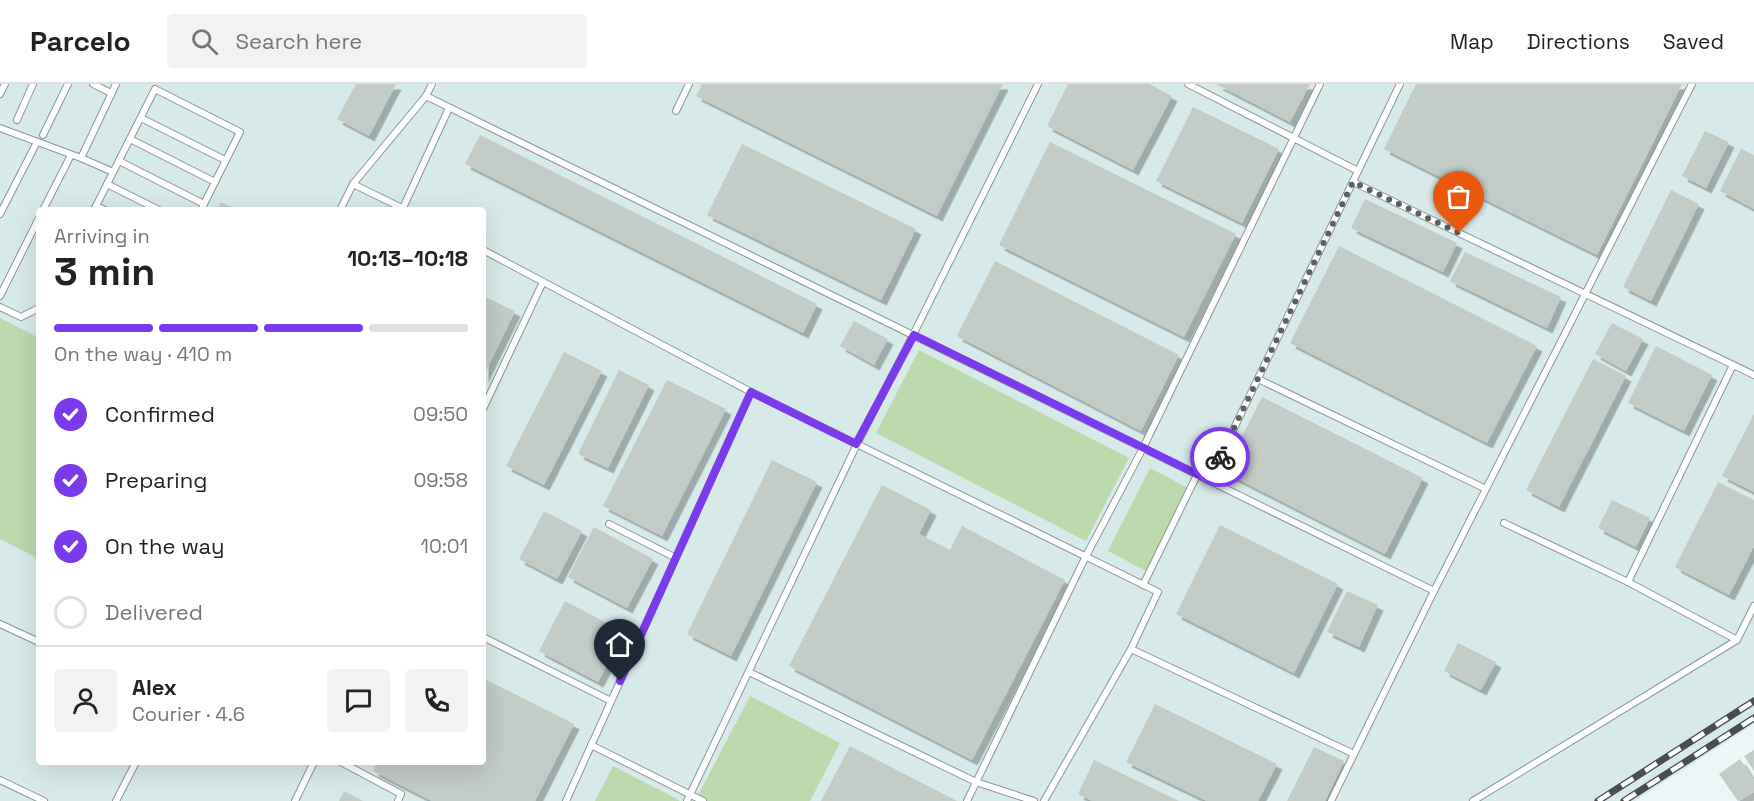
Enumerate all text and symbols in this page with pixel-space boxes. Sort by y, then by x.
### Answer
search box [167,14,587,68]
text: Parcelo [30,23,131,59]
icon: search [188,25,221,58]
text: Search here [236,27,362,55]
text: Map [1450,28,1494,55]
text: Directions [1527,28,1630,55]
text: Saved [1663,28,1724,55]
pin [1433,171,1484,233]
icon: bag [1442,180,1475,213]
text: Arriving in [54,223,150,249]
text: 10:13–10:18 [347,244,468,272]
text: 3 min [54,247,155,296]
text: On the way · 410 m [54,341,232,367]
icon: check [54,398,87,431]
text: Confirmed [105,400,215,428]
text: 09:50 [413,401,468,427]
courier [1190,427,1250,487]
icon: bike [1204,441,1237,474]
icon: check [54,464,87,497]
text: Preparing [105,466,207,494]
text: 09:58 [413,467,468,493]
icon: check [54,530,87,563]
text: On the way [105,532,224,560]
text: 10:01 [421,533,468,559]
text: Delivered [105,598,203,626]
pin [594,619,645,681]
icon: home [603,628,636,661]
button: person [54,669,117,732]
button: chat [327,669,390,732]
button: phone [405,669,468,732]
text: Alex [132,673,177,701]
text: Courier · 4.6 [132,701,245,727]

